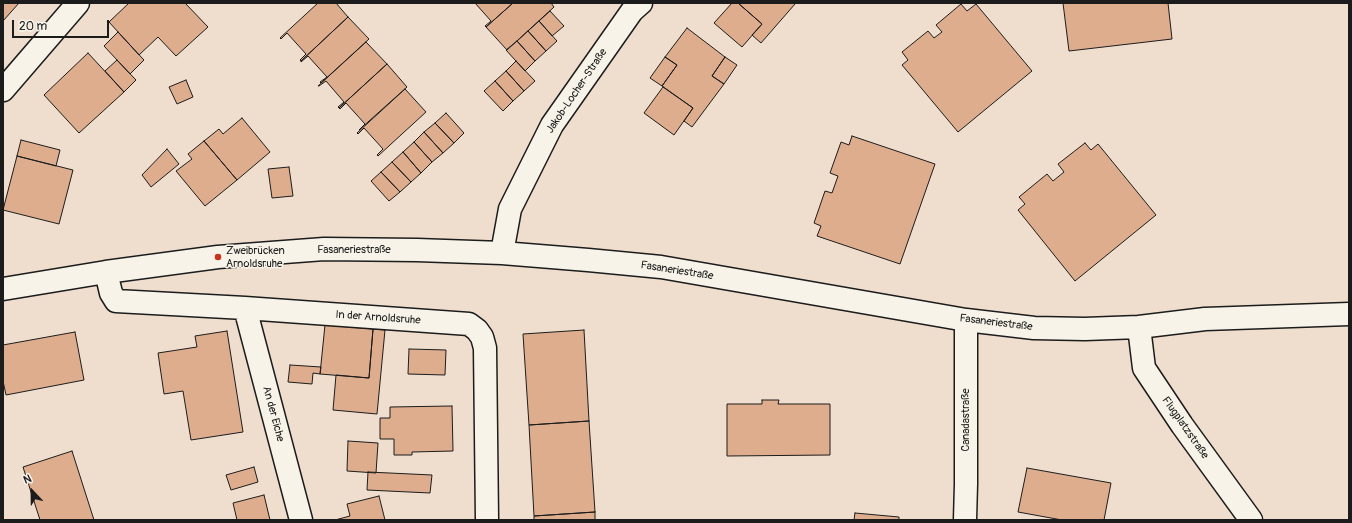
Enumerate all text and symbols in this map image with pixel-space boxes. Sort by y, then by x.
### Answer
scale bar [14,12,111,38]
text: 20 m [19,19,47,34]
street label: Jakob-Locher-Straße [544,46,610,136]
street label: Fasaneriestraße [317,243,391,257]
place label: Zweibrücken Arnoldsruhe [226,244,285,270]
marker: Zweibrücken Arnoldsruhe [213,252,223,262]
street label: Fasaneriestraße [640,259,714,283]
street label: In der Arnoldsruhe [335,308,421,328]
street label: Fasaneriestraße [959,312,1033,334]
street label: An der Eiche [259,385,287,443]
street label: Canadastraße [959,388,973,452]
street label: Flugplatzstraße [1159,394,1211,462]
north arrow [12,471,52,511]
text: N [21,472,33,487]

